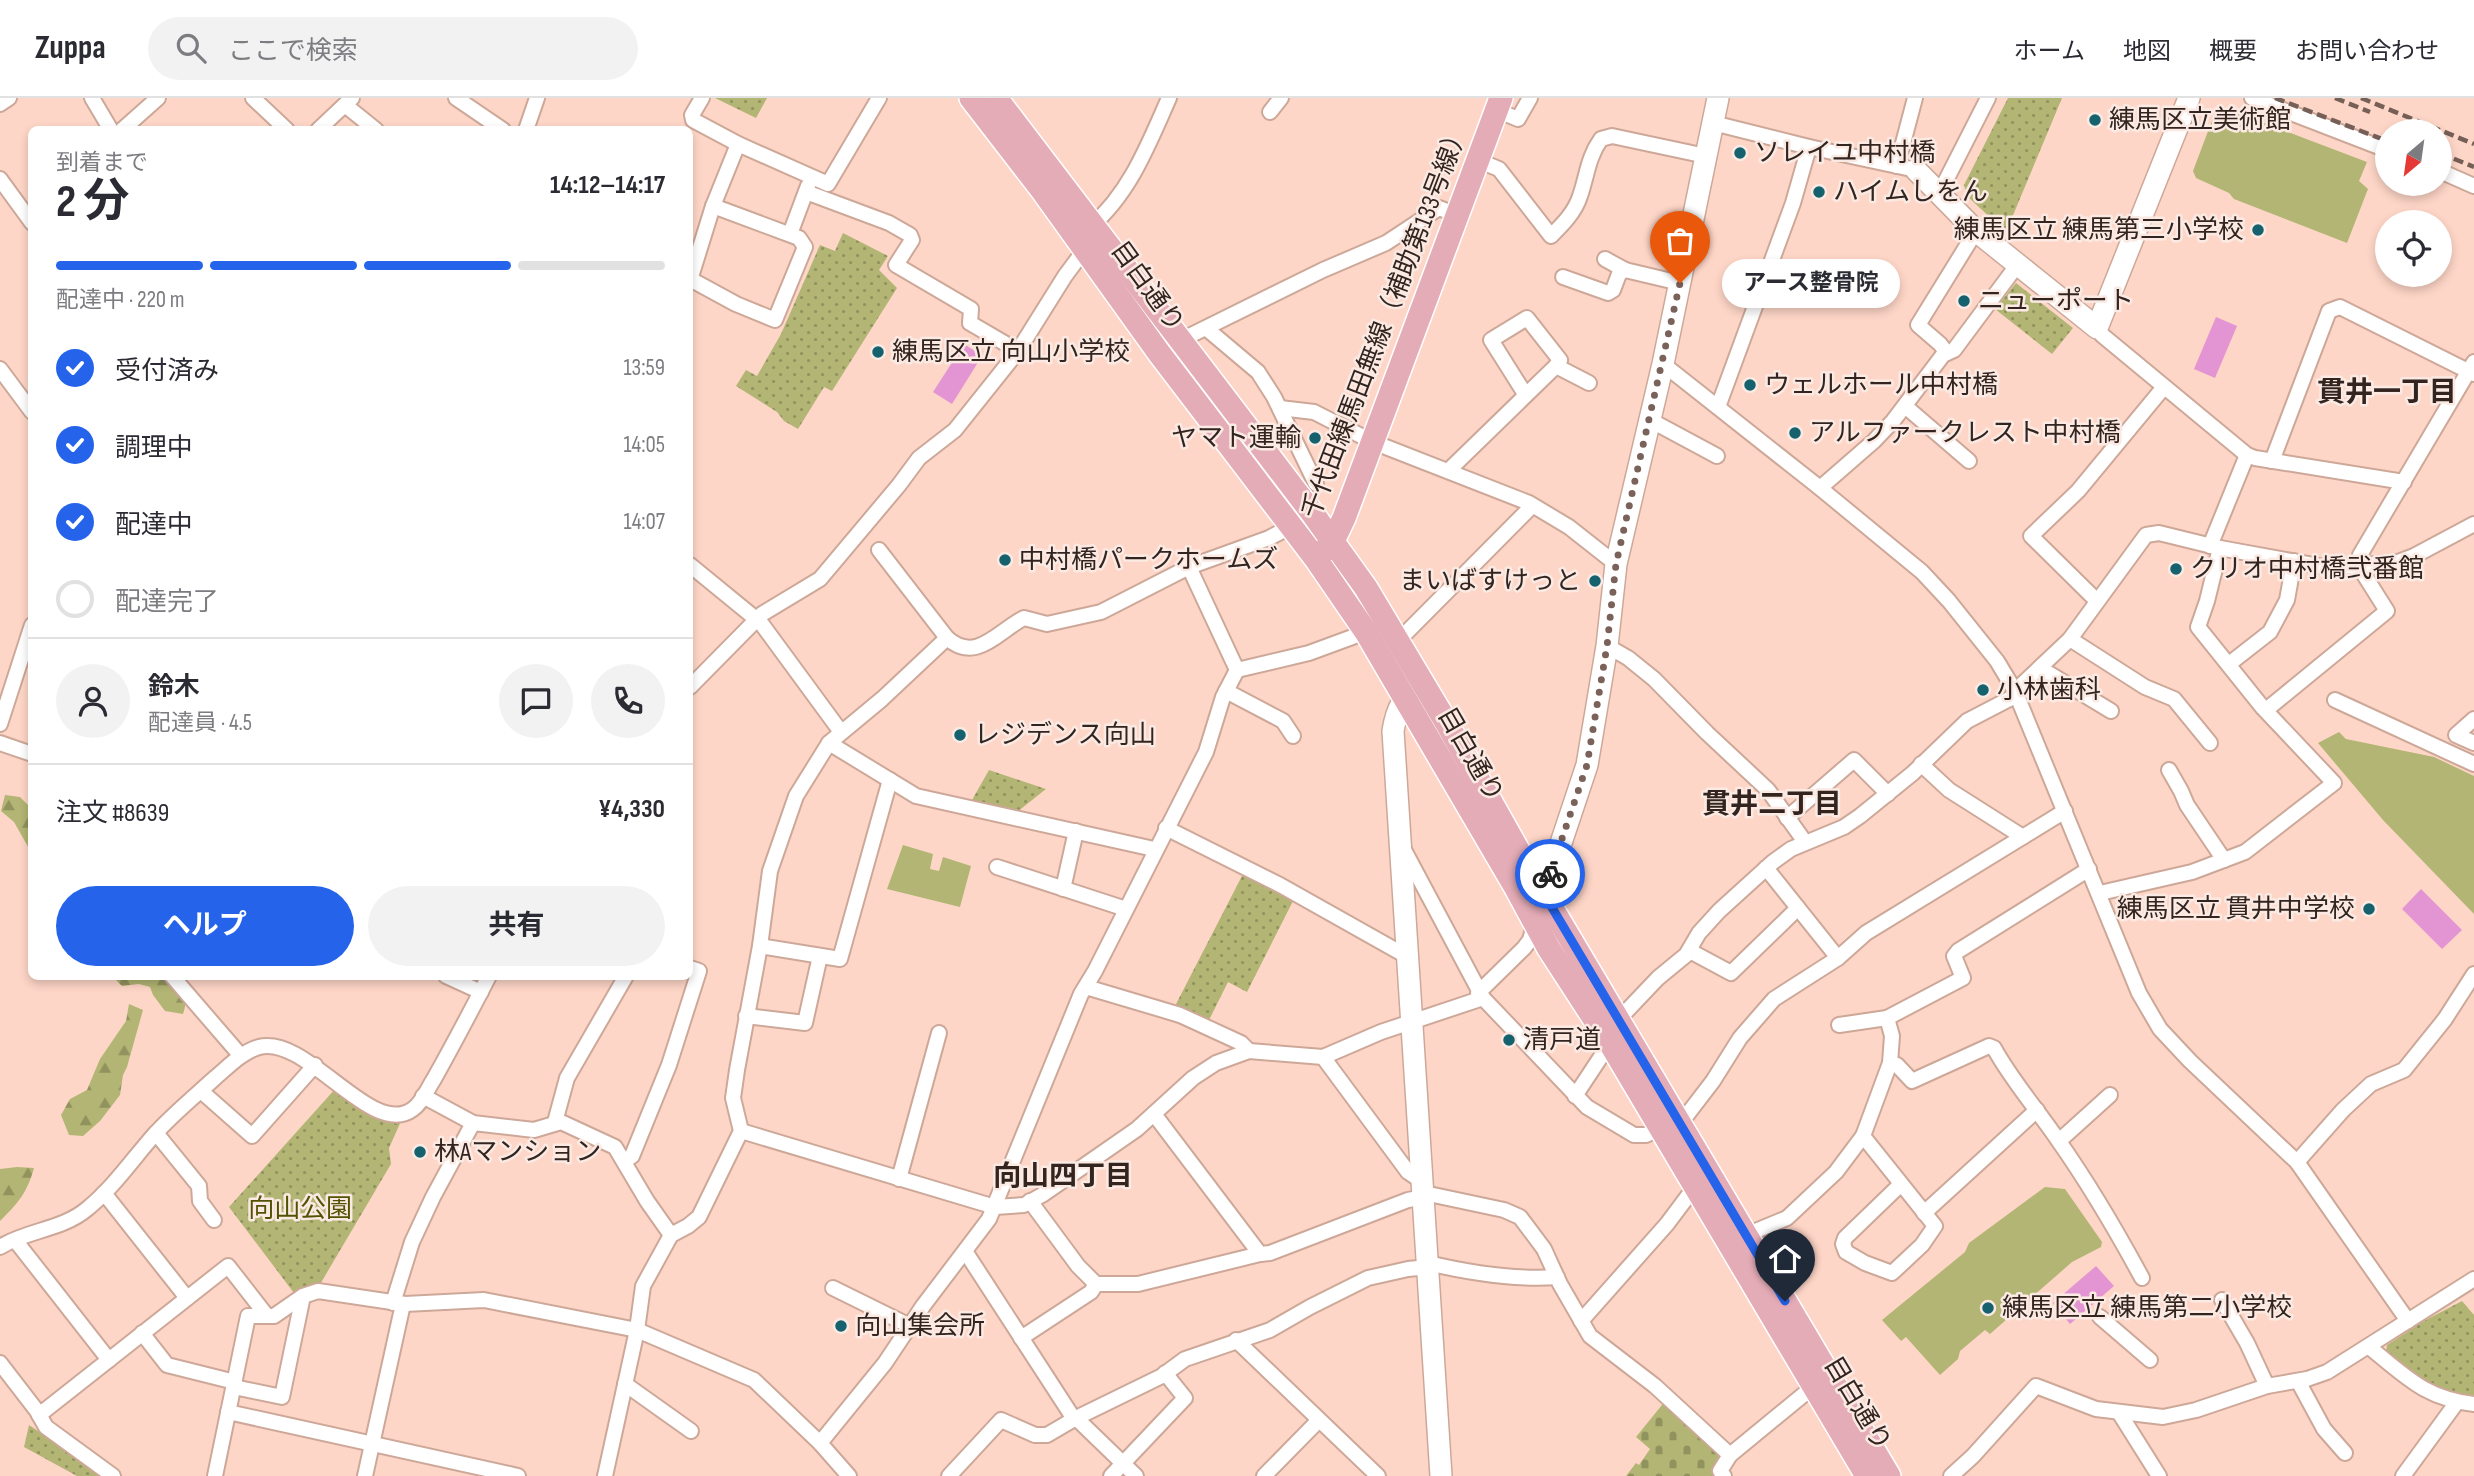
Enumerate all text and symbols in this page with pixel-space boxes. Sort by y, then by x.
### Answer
search box [148,17,638,80]
text: Zuppa [35,28,106,68]
icon: search [172,29,210,67]
text: ここで検索 [228,36,358,67]
text: ホーム [2014,37,2085,66]
text: 地図 [2123,37,2171,66]
text: 概要 [2209,37,2257,66]
text: お問い合わせ [2295,37,2439,66]
place label: 練馬区立美術館 [2109,105,2291,136]
marker: 練馬区立美術館 [2087,112,2103,128]
street label: 千代田練馬田無線（補助第133号線） [1296,119,1476,523]
north arrow [2375,119,2452,196]
map controls [2375,119,2452,287]
place label: ソレイユ中村橋 [1754,138,1935,169]
marker: ソレイユ中村橋 [1732,145,1748,161]
text: 到着まで [56,149,148,177]
text: 14:12–14:17 [550,170,665,201]
text: 2 分 [56,175,129,230]
place label: ハイムしをん [1833,177,1988,208]
marker: ハイムしをん [1811,184,1827,200]
button: locate [2375,210,2452,287]
pin [1650,211,1710,283]
place label: 練馬区立 練馬第三小学校 [1954,215,2244,246]
icon: bag [1661,222,1699,260]
marker: 練馬区立 練馬第三小学校 [2250,222,2266,238]
street label: 目白通り [1104,236,1190,338]
callout: アース整骨院 [1722,258,1900,308]
text: アース整骨院 [1743,269,1879,297]
text: 配達中 · 220 m [56,286,185,314]
place label: ニューポート [1978,286,2134,317]
marker: ニューポート [1956,293,1972,309]
place label: 練馬区立 向山小学校 [892,337,1130,368]
marker: 練馬区立 向山小学校 [870,344,886,360]
icon: check [56,349,94,387]
text: 13:59 [624,354,665,382]
text: 受付済み [115,356,219,387]
place label: ウェルホール中村橋 [1764,370,1998,401]
district label: 貫井一丁目 [2317,376,2457,409]
marker: ウェルホール中村橋 [1742,377,1758,393]
place label: アルファークレスト中村橋 [1809,418,2121,449]
place label: ヤマト運輸 [1171,423,1301,454]
marker: アルファークレスト中村橋 [1787,425,1803,441]
icon: check [56,426,94,464]
marker: ヤマト運輸 [1307,430,1323,446]
text: 14:05 [624,431,665,459]
text: 調理中 [115,433,193,464]
icon: check [56,503,94,541]
text: 14:07 [624,508,665,536]
text: 配達中 [115,510,193,541]
place label: 中村橋パークホームズ [1019,545,1278,576]
marker: 中村橋パークホームズ [997,552,1013,568]
place label: クリオ中村橋弐番館 [2190,554,2424,585]
marker: クリオ中村橋弐番館 [2168,561,2184,577]
place label: まいばすけっと [1399,566,1581,597]
marker: まいばすけっと [1587,573,1603,589]
text: 配達完了 [115,587,219,618]
button: person [56,664,130,738]
button: chat [499,664,573,738]
button: phone [591,664,665,738]
text: 鈴木 [148,672,200,703]
place label: 小林歯科 [1997,675,2101,706]
marker: 小林歯科 [1975,682,1991,698]
street label: 目白通り [1431,702,1509,808]
text: 配達員 · 4.5 [148,709,252,737]
place label: レジデンス向山 [974,720,1155,751]
marker: レジデンス向山 [952,727,968,743]
district label: 貫井二丁目 [1702,788,1842,821]
text: ¥4,330 [598,794,665,825]
text: 注文 #8639 [56,798,169,829]
courier [1515,839,1585,909]
icon: bike [1531,855,1569,893]
button: ヘルプ [56,886,354,966]
button: 共有 [368,886,665,966]
place label: 練馬区立 貫井中学校 [2117,894,2355,925]
marker: 練馬区立 貫井中学校 [2361,901,2377,917]
place label: 清戸道 [1523,1025,1601,1056]
marker: 清戸道 [1501,1032,1517,1048]
place label: 林Aマンション [434,1137,601,1168]
marker: 林Aマンション [412,1144,428,1160]
district label: 向山四丁目 [993,1160,1133,1193]
park label: 向山公園 [248,1194,352,1225]
pin [1755,1229,1815,1301]
icon: home [1766,1240,1804,1278]
place label: 練馬区立 練馬第二小学校 [2002,1293,2292,1324]
marker: 練馬区立 練馬第二小学校 [1980,1300,1996,1316]
place label: 向山集会所 [855,1311,985,1342]
marker: 向山集会所 [833,1318,849,1334]
street label: 目白通り [1817,1351,1897,1457]

